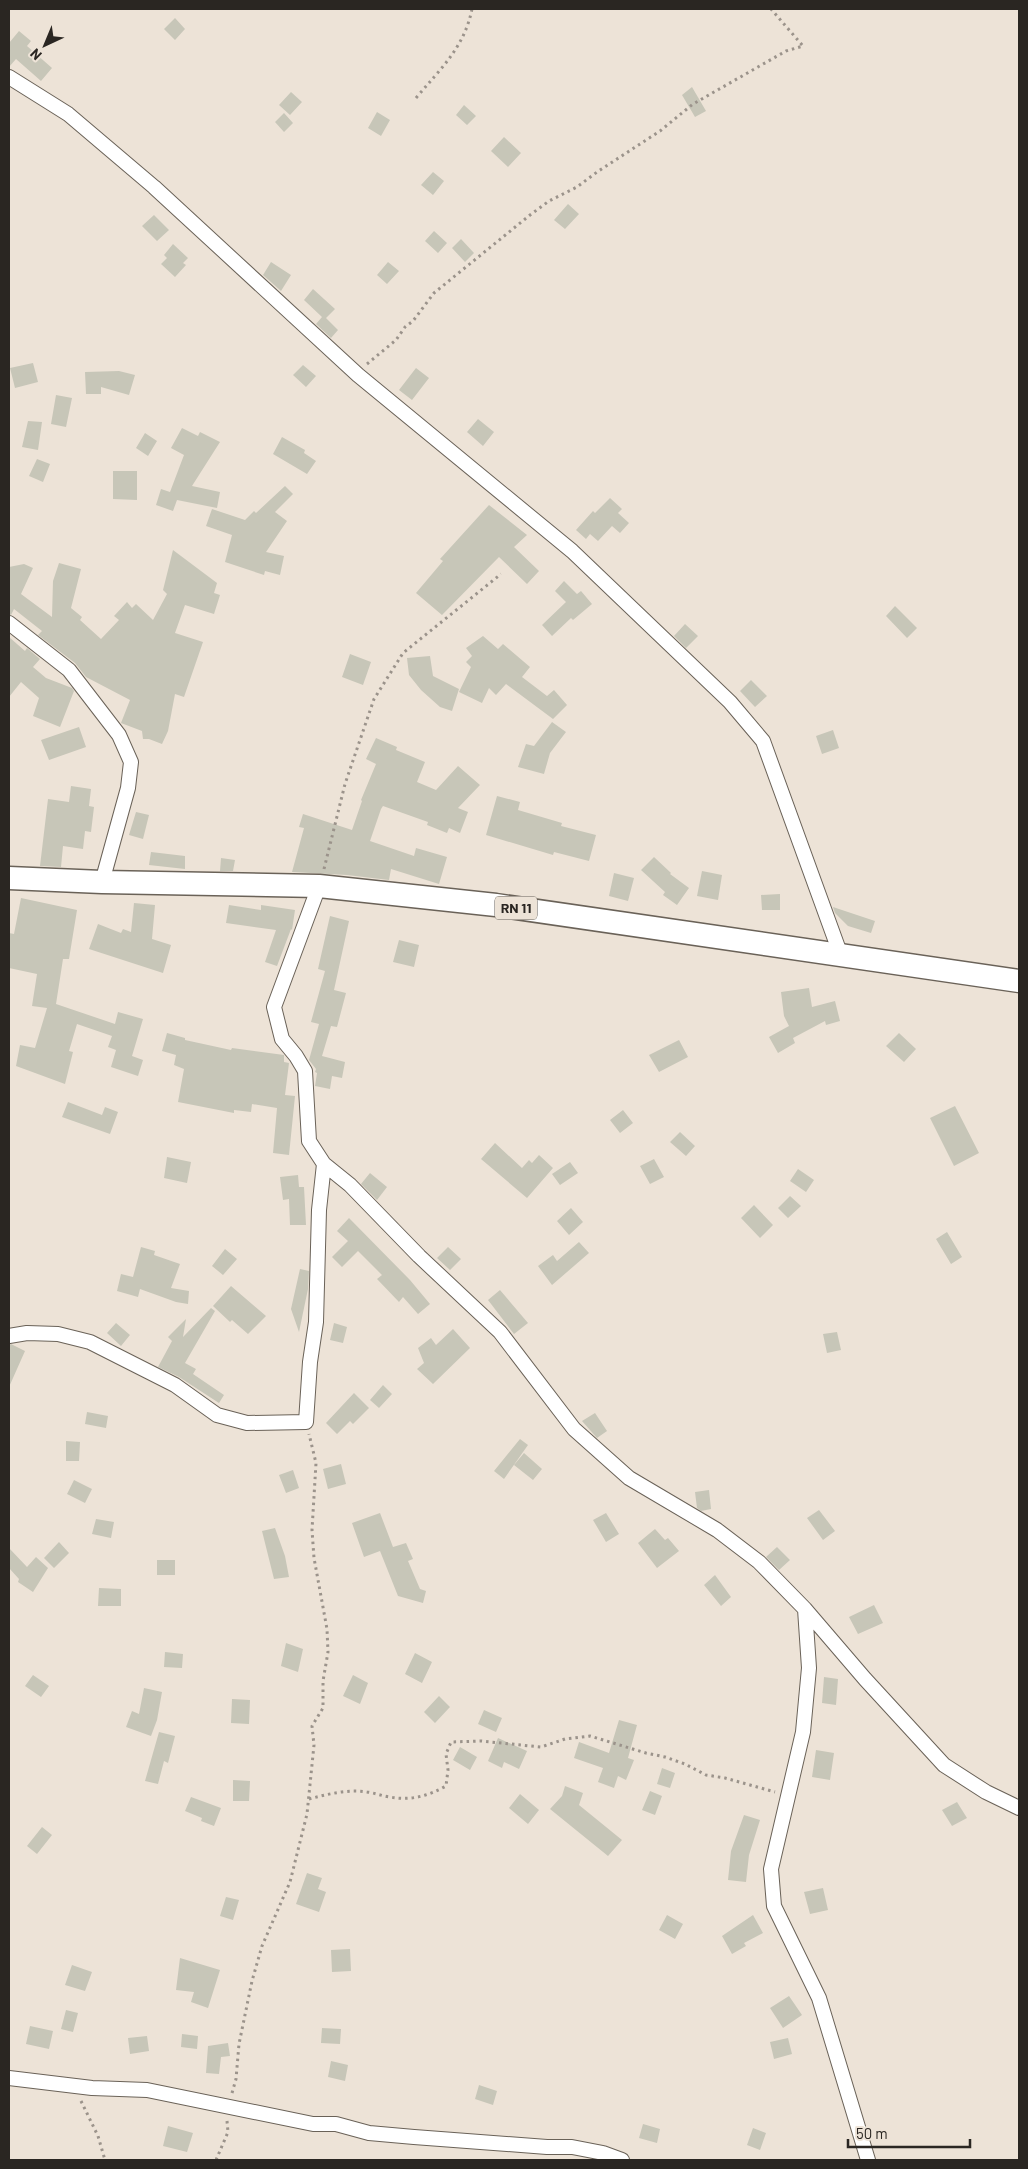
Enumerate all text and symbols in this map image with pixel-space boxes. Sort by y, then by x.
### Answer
north arrow [20,20,70,70]
text: N [26,45,45,64]
road number: RN 11 [495,896,537,920]
scale bar [848,2116,970,2148]
text: 50 m [856,2124,888,2142]

